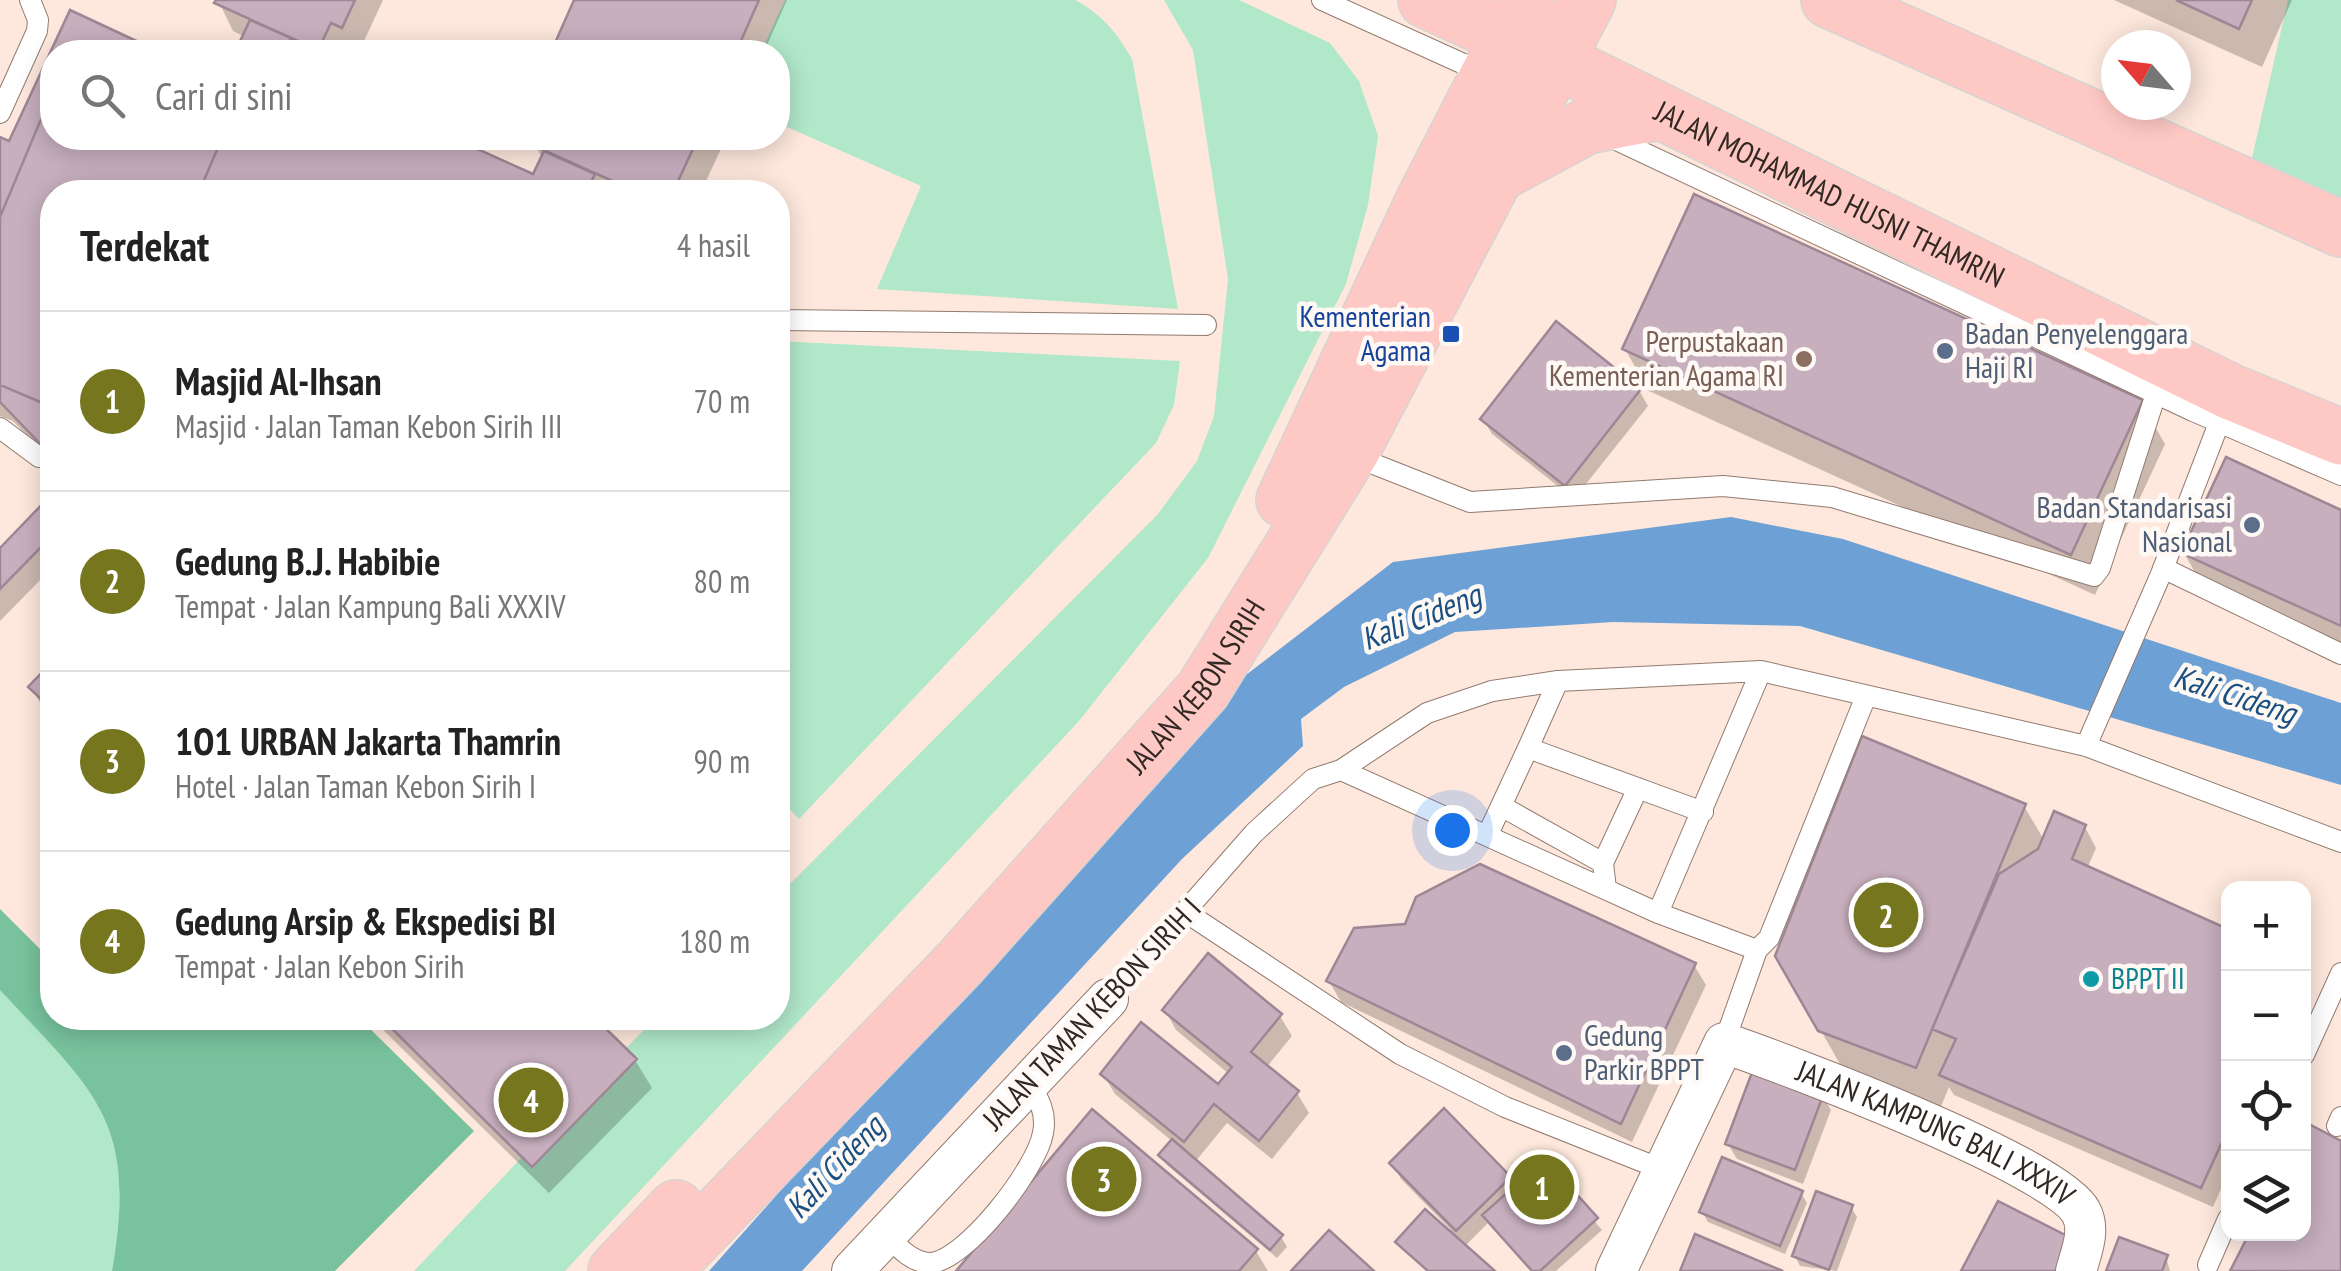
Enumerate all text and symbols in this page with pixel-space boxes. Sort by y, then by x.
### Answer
north arrow [2101,30,2191,120]
search box [40,40,790,150]
icon: search [75,68,130,123]
text: Cari di sini [155,71,293,120]
street label: JALAN MOHAMMAD HUSNI THAMRIN [1648,90,2012,296]
text: Terdekat [80,218,209,273]
text: 4 hasil [677,224,750,266]
place label: Kementerian Agama [1300,296,1431,369]
place label: Badan Penyelenggara Haji RI [1965,313,2188,386]
place label: Perpustakaan Kementerian Agama RI [1549,321,1784,394]
marker: Kementerian Agama [1440,323,1462,345]
marker: Badan Penyelenggara Haji RI [1934,340,1956,362]
marker: Perpustakaan Kementerian Agama RI [1793,348,1815,370]
text: Masjid Al-Ihsan [175,356,382,405]
text: 1 [105,380,120,422]
text: 70 m [694,380,750,422]
text: Masjid · Jalan Taman Kebon Sirih III [175,405,563,447]
place label: Badan Standarisasi Nasional [2037,487,2232,560]
marker: Badan Standarisasi Nasional [2241,514,2263,536]
text: Gedung B.J. Habibie [175,536,440,585]
text: 2 [105,560,120,602]
text: 80 m [694,560,750,602]
water label: Kali Cideng [1355,572,1489,659]
text: Tempat · Jalan Kampung Bali XXXIV [175,585,566,627]
street label: JALAN KEBON SIRIH [1116,591,1273,782]
water label: Kali Cideng [2169,655,2304,734]
text: 1O1 URBAN Jakarta Thamrin [175,716,561,765]
text: 3 [105,740,120,782]
text: 90 m [694,740,750,782]
text: Hotel · Jalan Taman Kebon Sirih I [175,765,536,807]
your location [1427,805,1478,856]
pin: 2 [1854,878,1918,952]
map controls [2221,881,2311,1241]
button: + [2221,881,2311,971]
street label: JALAN TAMAN KEBON SIRIH I [973,889,1209,1138]
text: Gedung Arsip & Ekspedisi BI [175,896,556,945]
text: 4 [105,920,120,962]
text: 180 m [679,920,750,962]
text: Tempat · Jalan Kebon Sirih [175,945,464,987]
place label: BPPT II [2111,958,2185,997]
marker: BPPT II [2080,968,2102,990]
button: − [2221,971,2311,1061]
place label: Gedung Parkir BPPT [1584,1015,1704,1088]
marker: Gedung Parkir BPPT [1553,1042,1575,1064]
street label: JALAN KAMPUNG BALI XXXIV [1790,1050,2083,1214]
button: locate [2221,1061,2311,1151]
pin: 4 [498,1062,564,1138]
water label: Kali Cideng [776,1104,894,1227]
pin: 3 [1072,1142,1136,1216]
pin: 1 [1510,1150,1574,1224]
button: layers [2221,1151,2311,1241]

